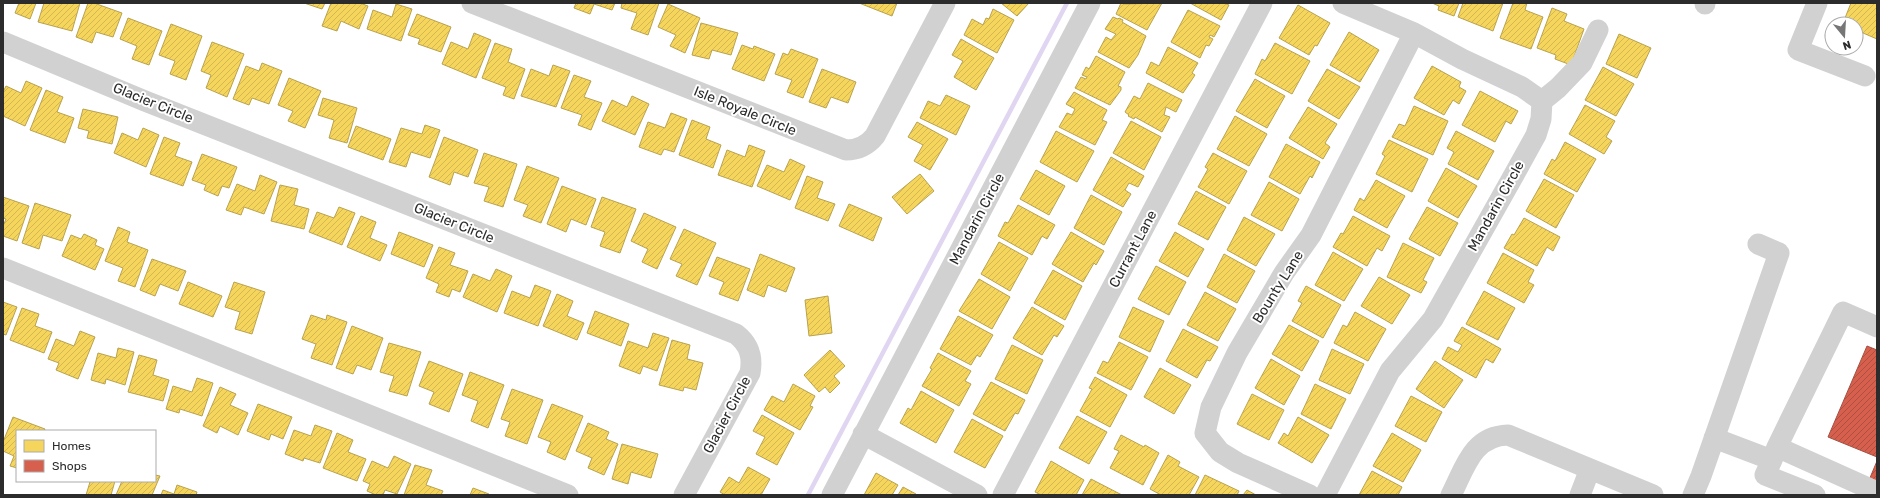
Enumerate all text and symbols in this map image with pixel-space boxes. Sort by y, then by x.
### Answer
north arrow [1824,16,1864,56]
text: N [1841,38,1853,52]
street label: Glacier Circle [110,79,196,127]
street label: Isle Royale Circle [691,83,799,139]
street label: Mandarin Circle [1464,158,1528,254]
street label: Mandarin Circle [946,170,1008,268]
street label: Glacier Circle [411,199,497,247]
street label: Currant Lane [1105,207,1161,291]
street label: Bounty Lane [1249,247,1307,326]
street label: Glacier Circle [700,373,755,456]
legend [16,430,156,482]
text: Homes [52,439,91,453]
text: Shops [52,459,87,473]

